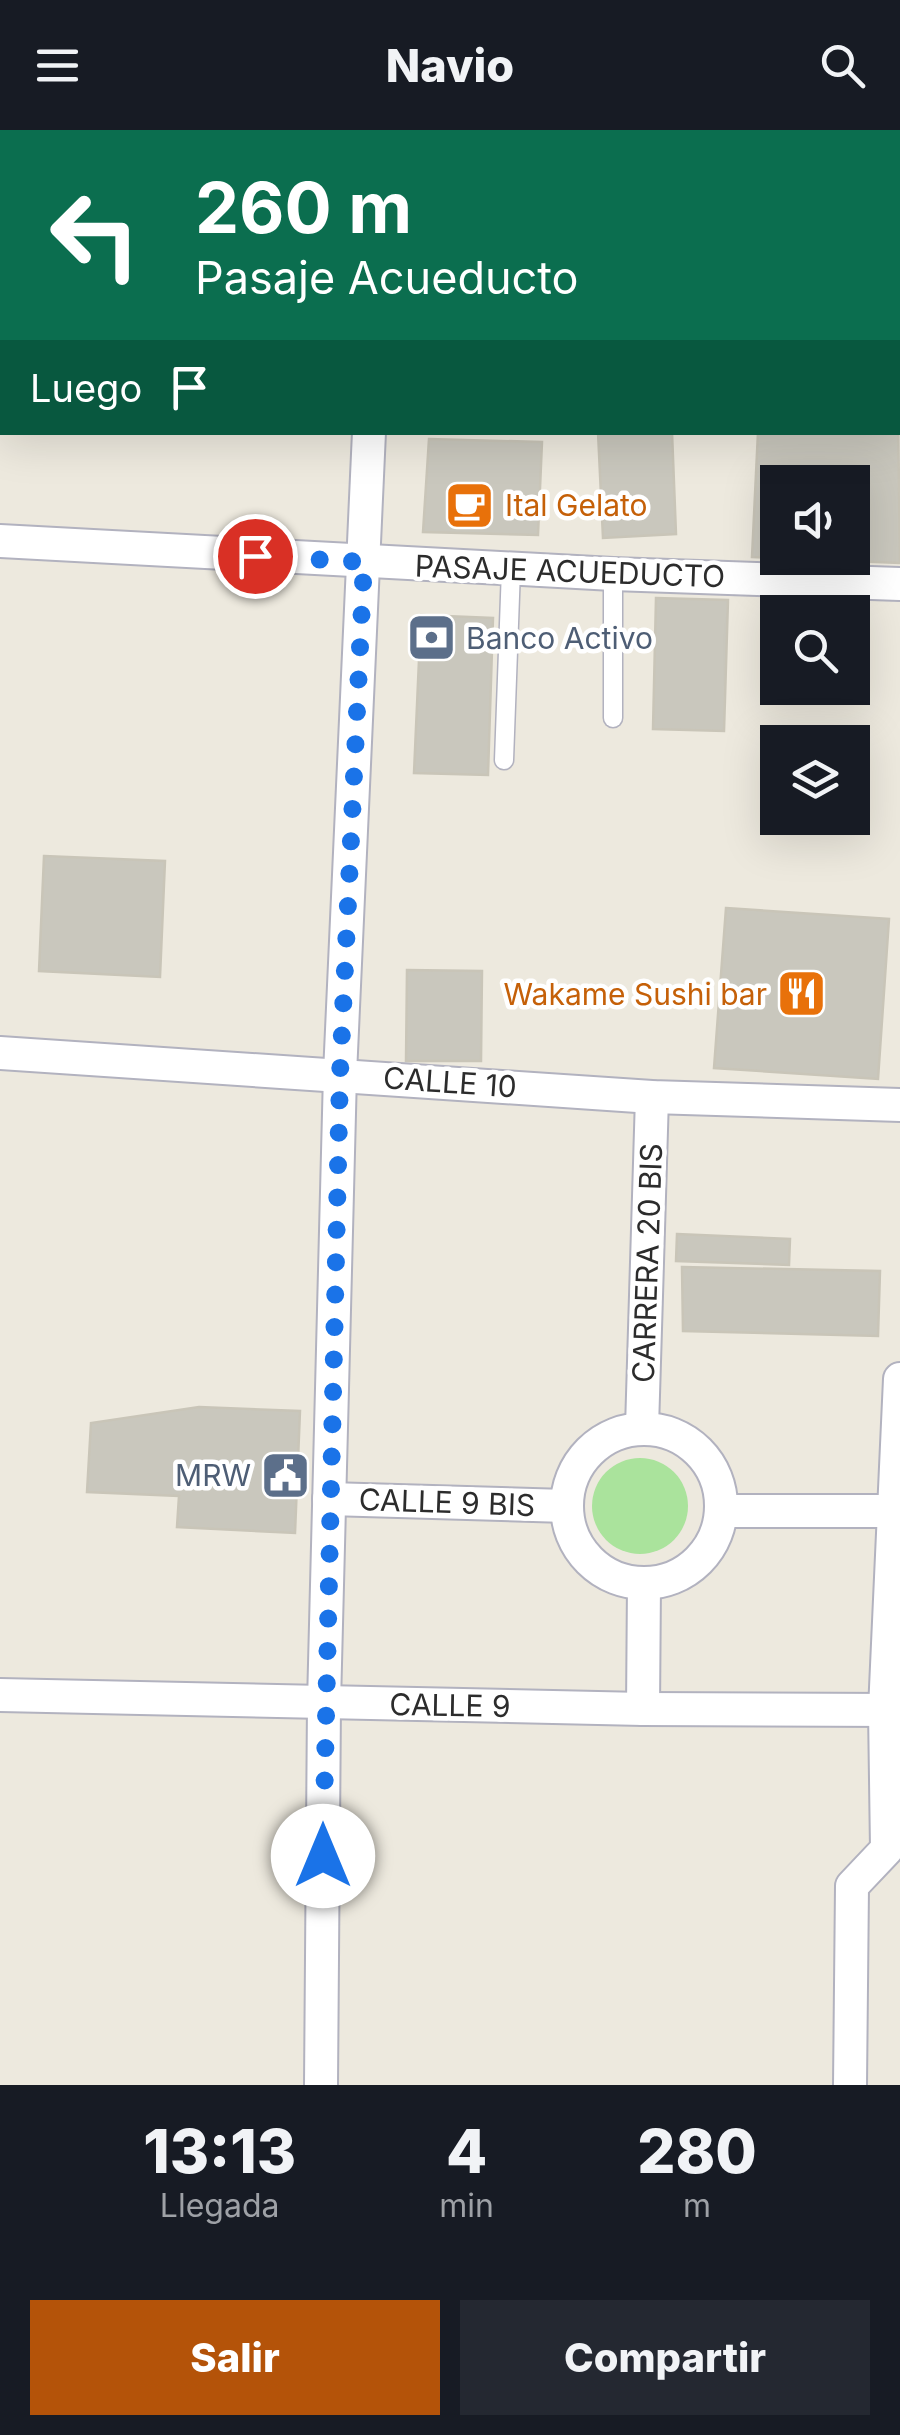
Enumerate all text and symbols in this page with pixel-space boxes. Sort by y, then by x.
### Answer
icon: menu [30,38,85,93]
text: Navio [386,38,514,93]
icon: search [815,38,870,93]
text: 260 m [195,165,412,250]
icon: left [30,170,160,300]
text: Pasaje Acueducto [195,250,579,305]
icon: arrive [162,360,217,415]
text: Luego [30,365,142,411]
map controls [760,465,870,835]
button: sound [760,465,870,575]
cafe icon: Ital Gelato [444,479,496,531]
place label: Ital Gelato [505,487,648,523]
pin [213,514,298,599]
icon: arrive [228,529,283,584]
street label: PASAJE ACUEDUCTO [414,548,726,594]
button: search [760,595,870,705]
bank icon: Banco Activo [405,612,457,664]
place label: Banco Activo [466,620,653,656]
button: layers [760,725,870,835]
restaurant icon: Wakame Sushi bar [776,968,828,1020]
place label: Wakame Sushi bar [504,976,767,1012]
street label: CALLE 10 [382,1059,518,1105]
street label: CARRERA 20 BIS [625,1143,669,1383]
public building icon: MRW [260,1449,312,1501]
place label: MRW [175,1457,251,1493]
street label: CALLE 9 BIS [358,1481,536,1523]
street label: CALLE 9 [389,1686,511,1724]
position arrow [271,1804,375,1908]
text: 13:13 [143,2115,296,2187]
text: 4 [446,2115,487,2187]
text: 280 [637,2115,757,2187]
text: Llegada [160,2186,279,2225]
text: min [439,2186,494,2225]
text: m [683,2186,711,2225]
button: Salir [30,2300,440,2415]
button: Compartir [460,2300,870,2415]

